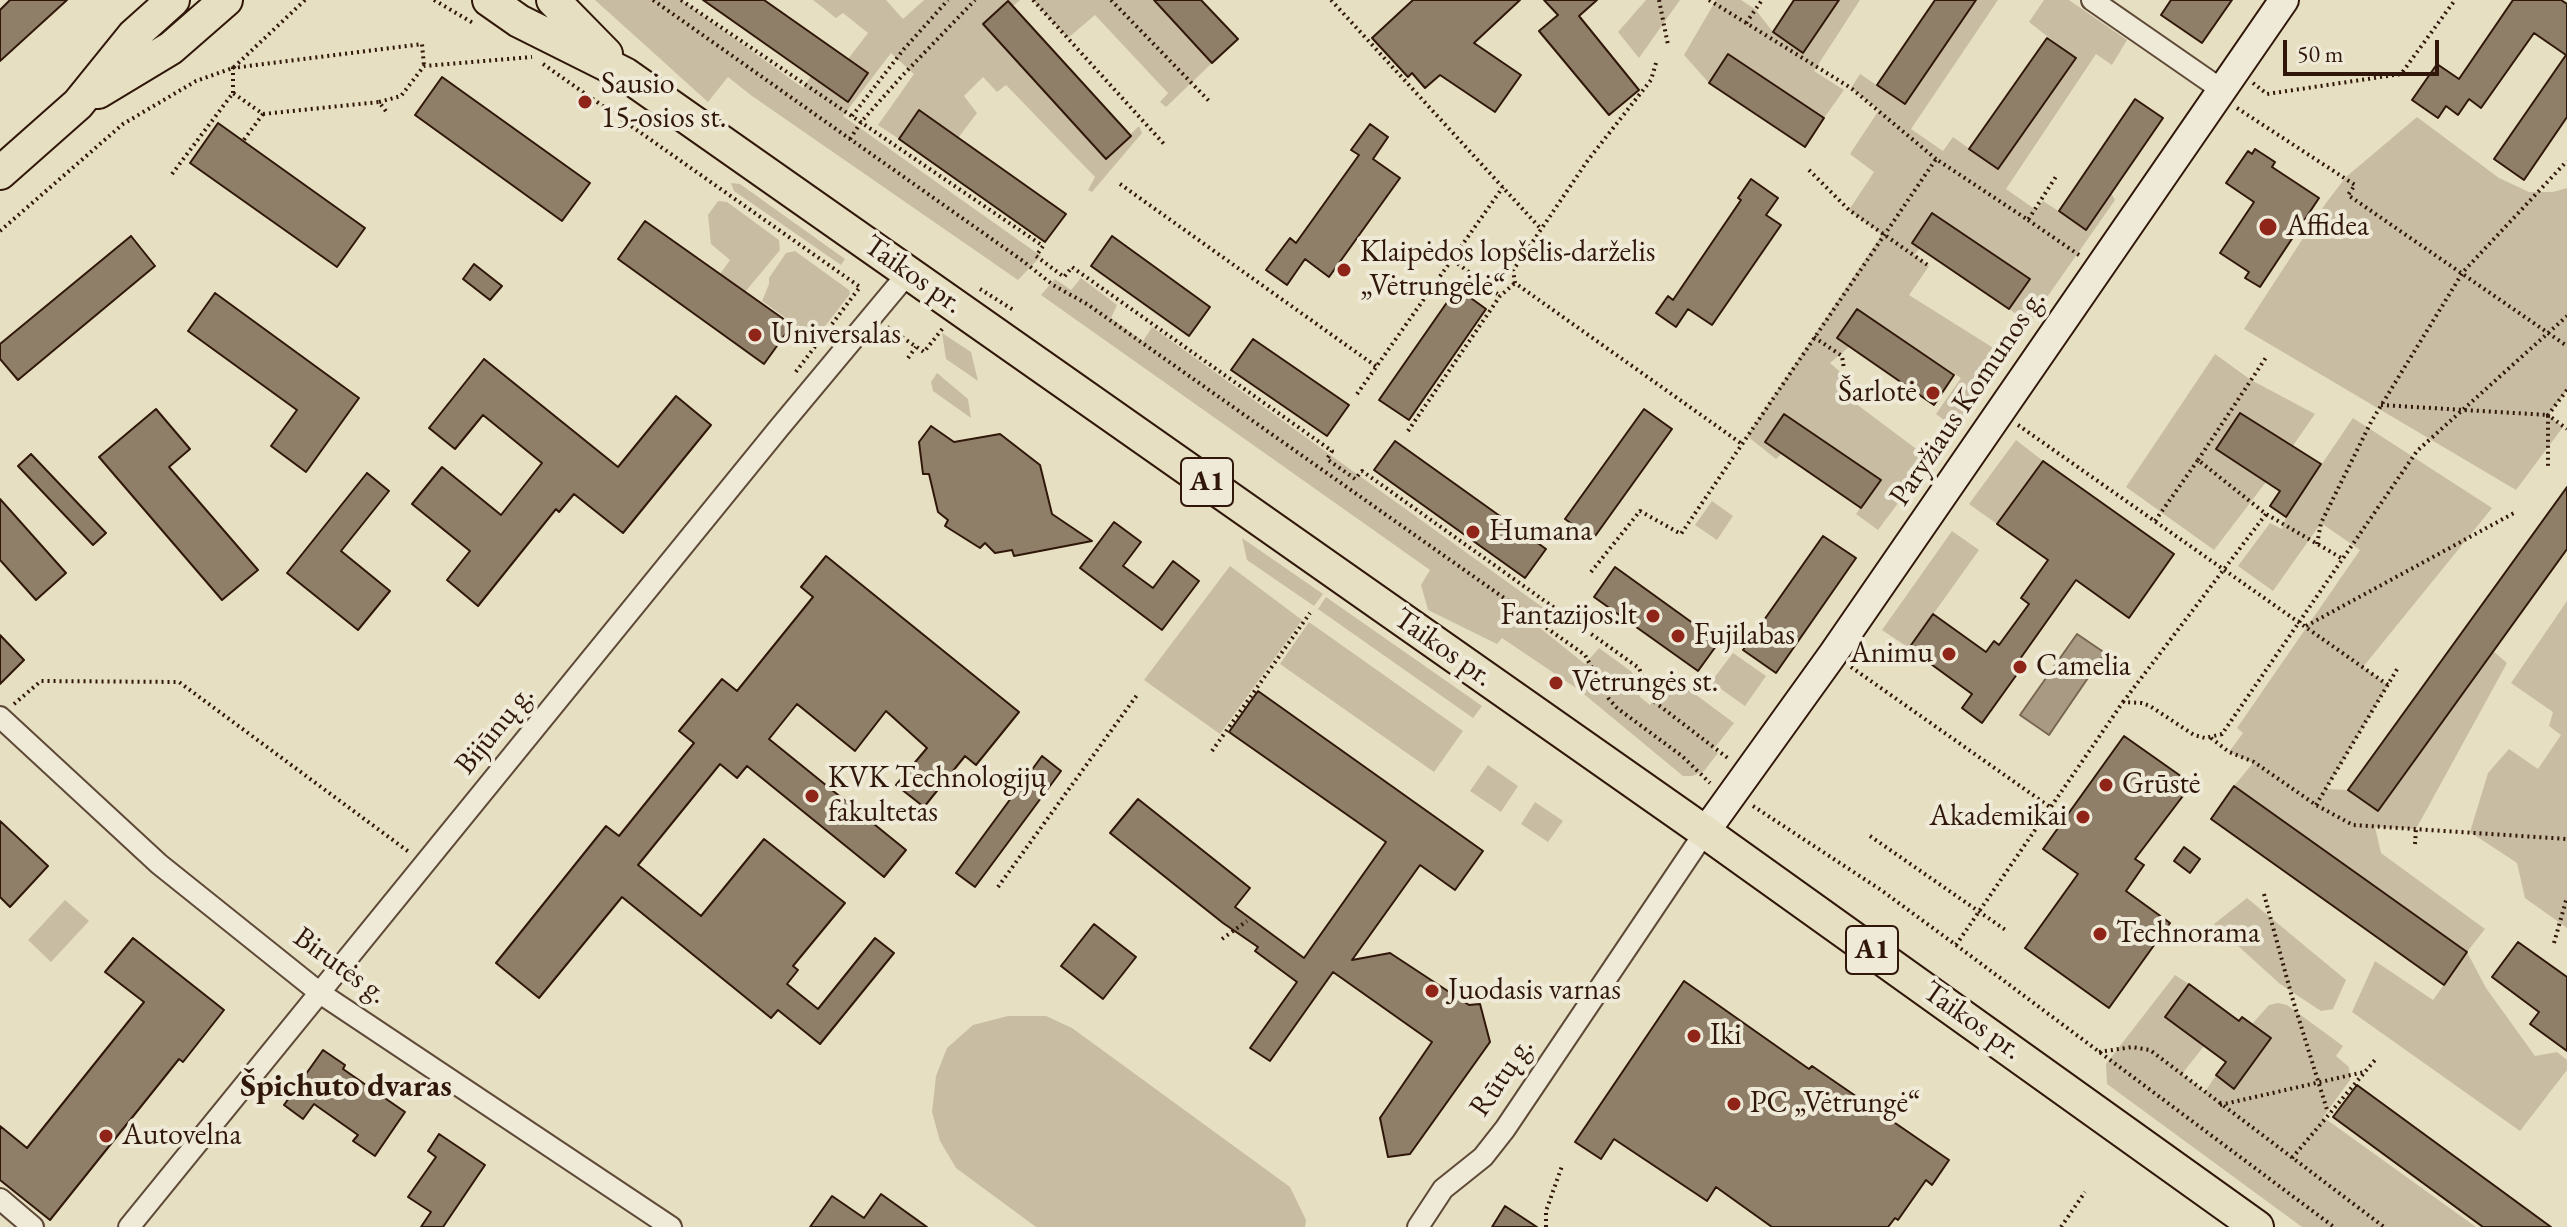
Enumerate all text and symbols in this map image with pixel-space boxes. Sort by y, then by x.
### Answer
scale bar [2287,24,2443,74]
text: 50 m [2297,38,2344,69]
place label: Sausio 15-osios st. [601,67,726,138]
marker: Sausio 15-osios st. [576,93,594,111]
place label: Affidea [2286,209,2369,245]
marker: Affidea [2257,216,2279,238]
street label: Taikos pr. [856,228,970,322]
place label: Klaipėdos lopšelis-darželis „Vėtrungėlė“ [1360,235,1656,306]
marker: Klaipėdos lopšelis-darželis „Vėtrungėlė“ [1335,261,1353,279]
street label: Paryžiaus Komunos g. [1882,283,2054,513]
place label: Universalas [771,317,901,353]
marker: Universalas [746,326,764,344]
place label: Šarlotė [1838,375,1917,411]
marker: Šarlotė [1924,384,1942,402]
road number: A1 [1181,458,1233,506]
place label: Humana [1489,514,1592,550]
marker: Humana [1464,523,1482,541]
place label: Fantazijos.lt [1500,598,1637,634]
street label: Taikos pr. [1386,601,1500,695]
marker: Fantazijos.lt [1644,607,1662,625]
place label: Fujilabas [1694,618,1795,654]
marker: Fujilabas [1669,627,1687,645]
place label: Animu [1850,636,1933,672]
marker: Animu [1940,645,1958,663]
place label: Camelia [2036,649,2131,685]
marker: Camelia [2011,658,2029,676]
place label: Vėtrungės st. [1572,665,1718,701]
marker: Vėtrungės st. [1547,674,1565,692]
street label: Bijūnų g. [448,678,542,782]
place label: KVK Technologijų fakultetas [828,761,1046,832]
place label: Grūstė [2122,767,2201,803]
marker: Grūstė [2097,776,2115,794]
marker: KVK Technologijų fakultetas [803,787,821,805]
place label: Akademikai [1929,799,2067,835]
marker: Akademikai [2074,808,2092,826]
place label: Technorama [2116,916,2260,952]
street label: Birutės g. [286,920,394,1012]
marker: Technorama [2091,925,2109,943]
road number: A1 [1846,926,1898,974]
place label: Juodasis varnas [1448,973,1621,1009]
street label: Taikos pr. [1915,974,2029,1068]
marker: Juodasis varnas [1423,982,1441,1000]
place label: Iki [1710,1018,1742,1054]
marker: Iki [1685,1027,1703,1045]
street label: Rūtų g. [1462,1030,1542,1124]
district label: Špichuto dvaras [240,1068,452,1106]
place label: PC „Vėtrungė“ [1750,1086,1921,1122]
marker: PC „Vėtrungė“ [1725,1095,1743,1113]
place label: Autovelna [122,1118,241,1154]
marker: Autovelna [97,1127,115,1145]

